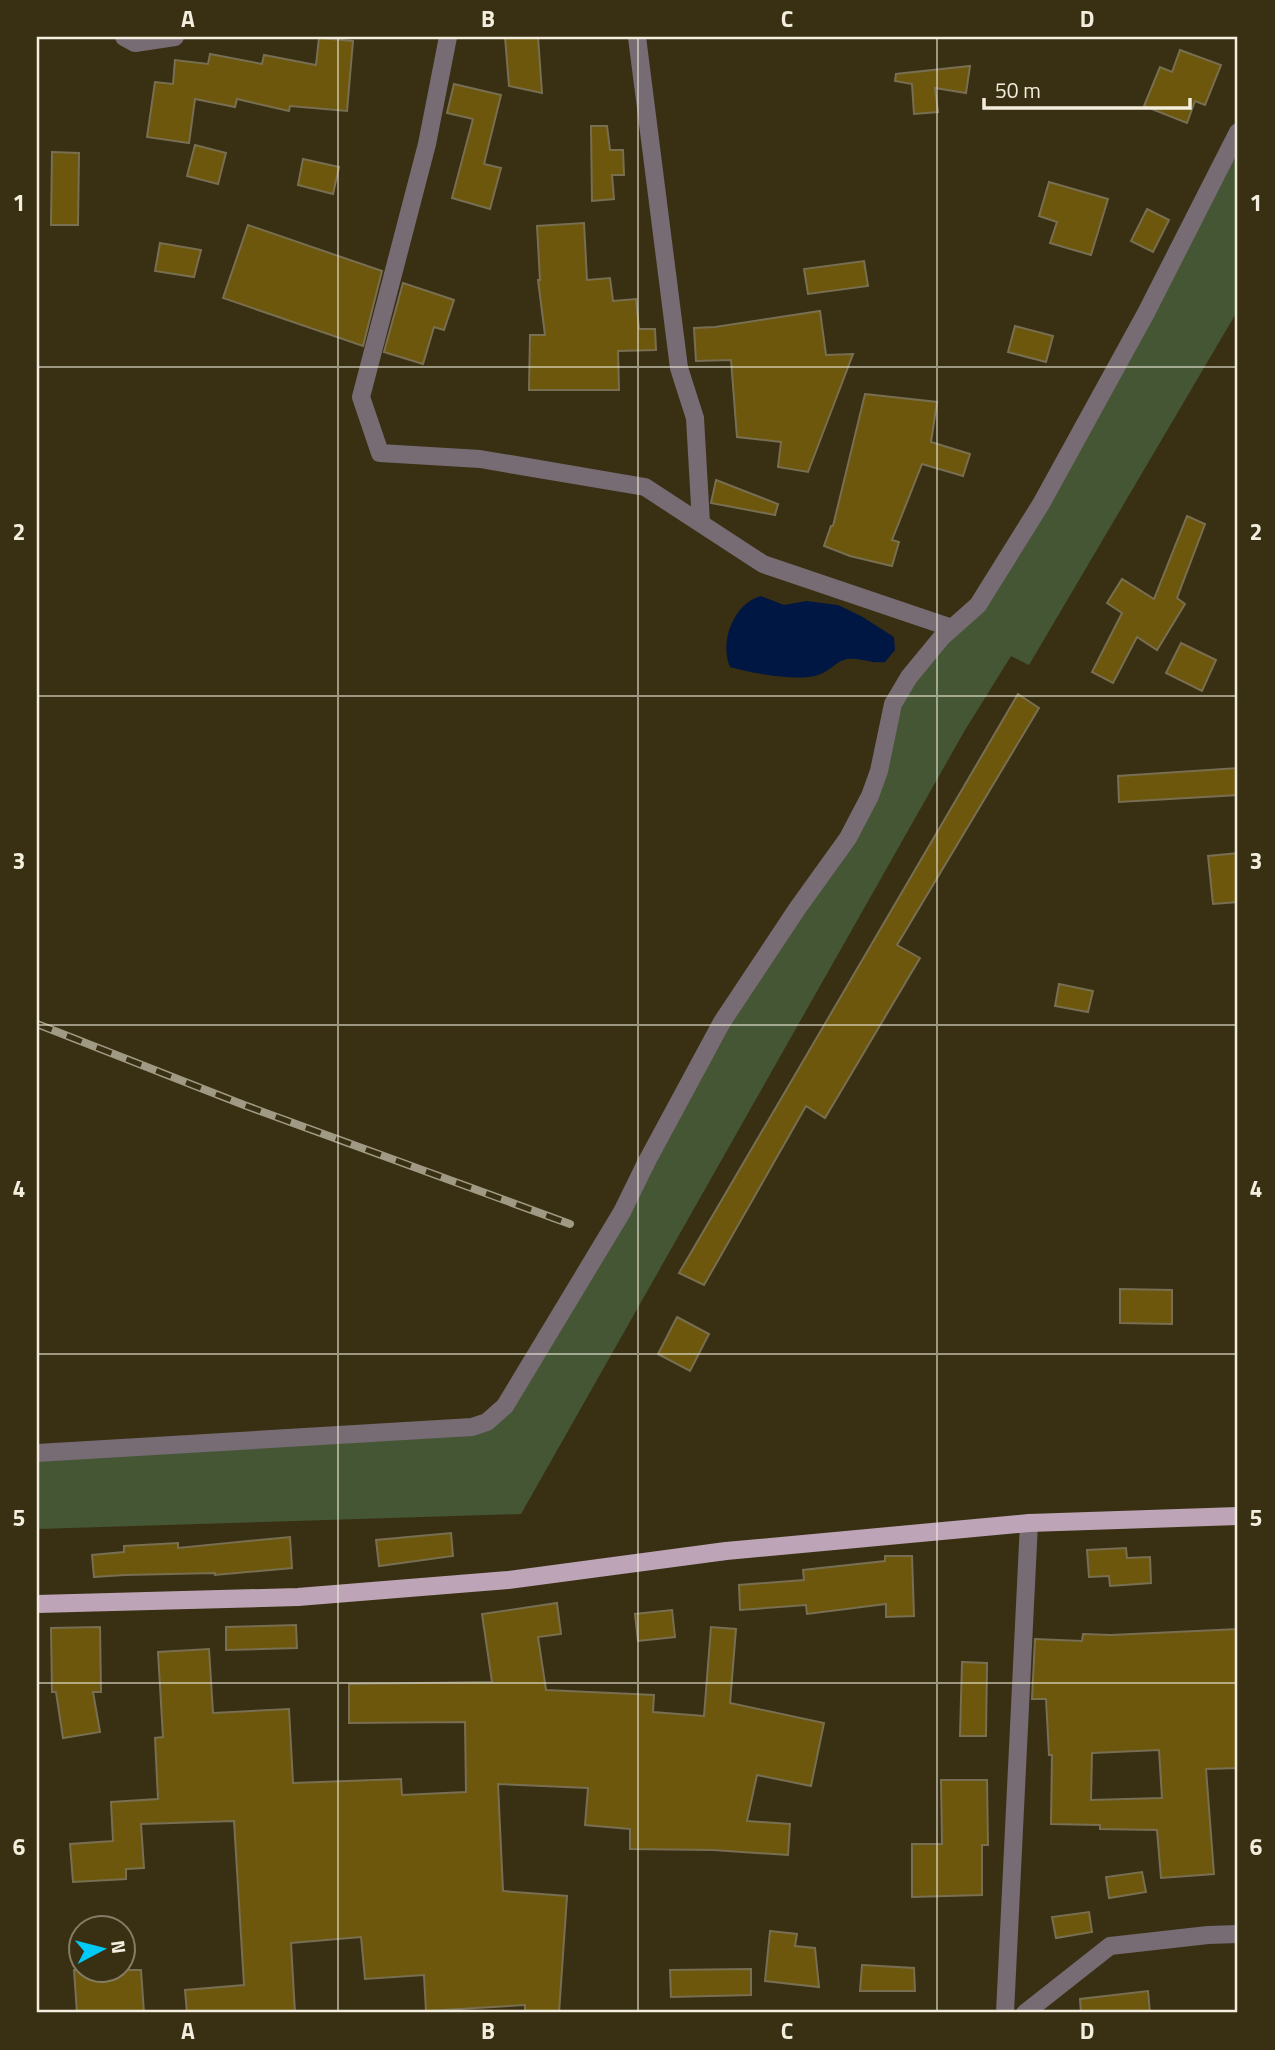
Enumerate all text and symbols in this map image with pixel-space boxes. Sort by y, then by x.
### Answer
text: A [181,1,195,36]
text: B [481,1,495,36]
text: C [781,1,793,36]
text: D [1080,1,1094,36]
scale bar [984,66,1191,110]
text: 50 m [995,74,1041,106]
text: 1 [13,185,25,220]
text: 1 [1250,185,1262,220]
text: 2 [13,514,25,549]
text: 2 [1250,514,1262,549]
text: 3 [13,843,25,878]
text: 3 [1250,843,1262,878]
text: 4 [13,1171,25,1206]
text: 4 [1250,1171,1262,1206]
text: 5 [13,1500,25,1535]
text: 5 [1250,1500,1262,1535]
text: 6 [13,1829,26,1864]
text: 6 [1250,1829,1263,1864]
north arrow [66,1913,136,1983]
text: N [104,1939,135,1955]
text: A [181,2013,195,2048]
text: B [481,2013,495,2048]
text: C [781,2013,793,2048]
text: D [1080,2013,1094,2048]

